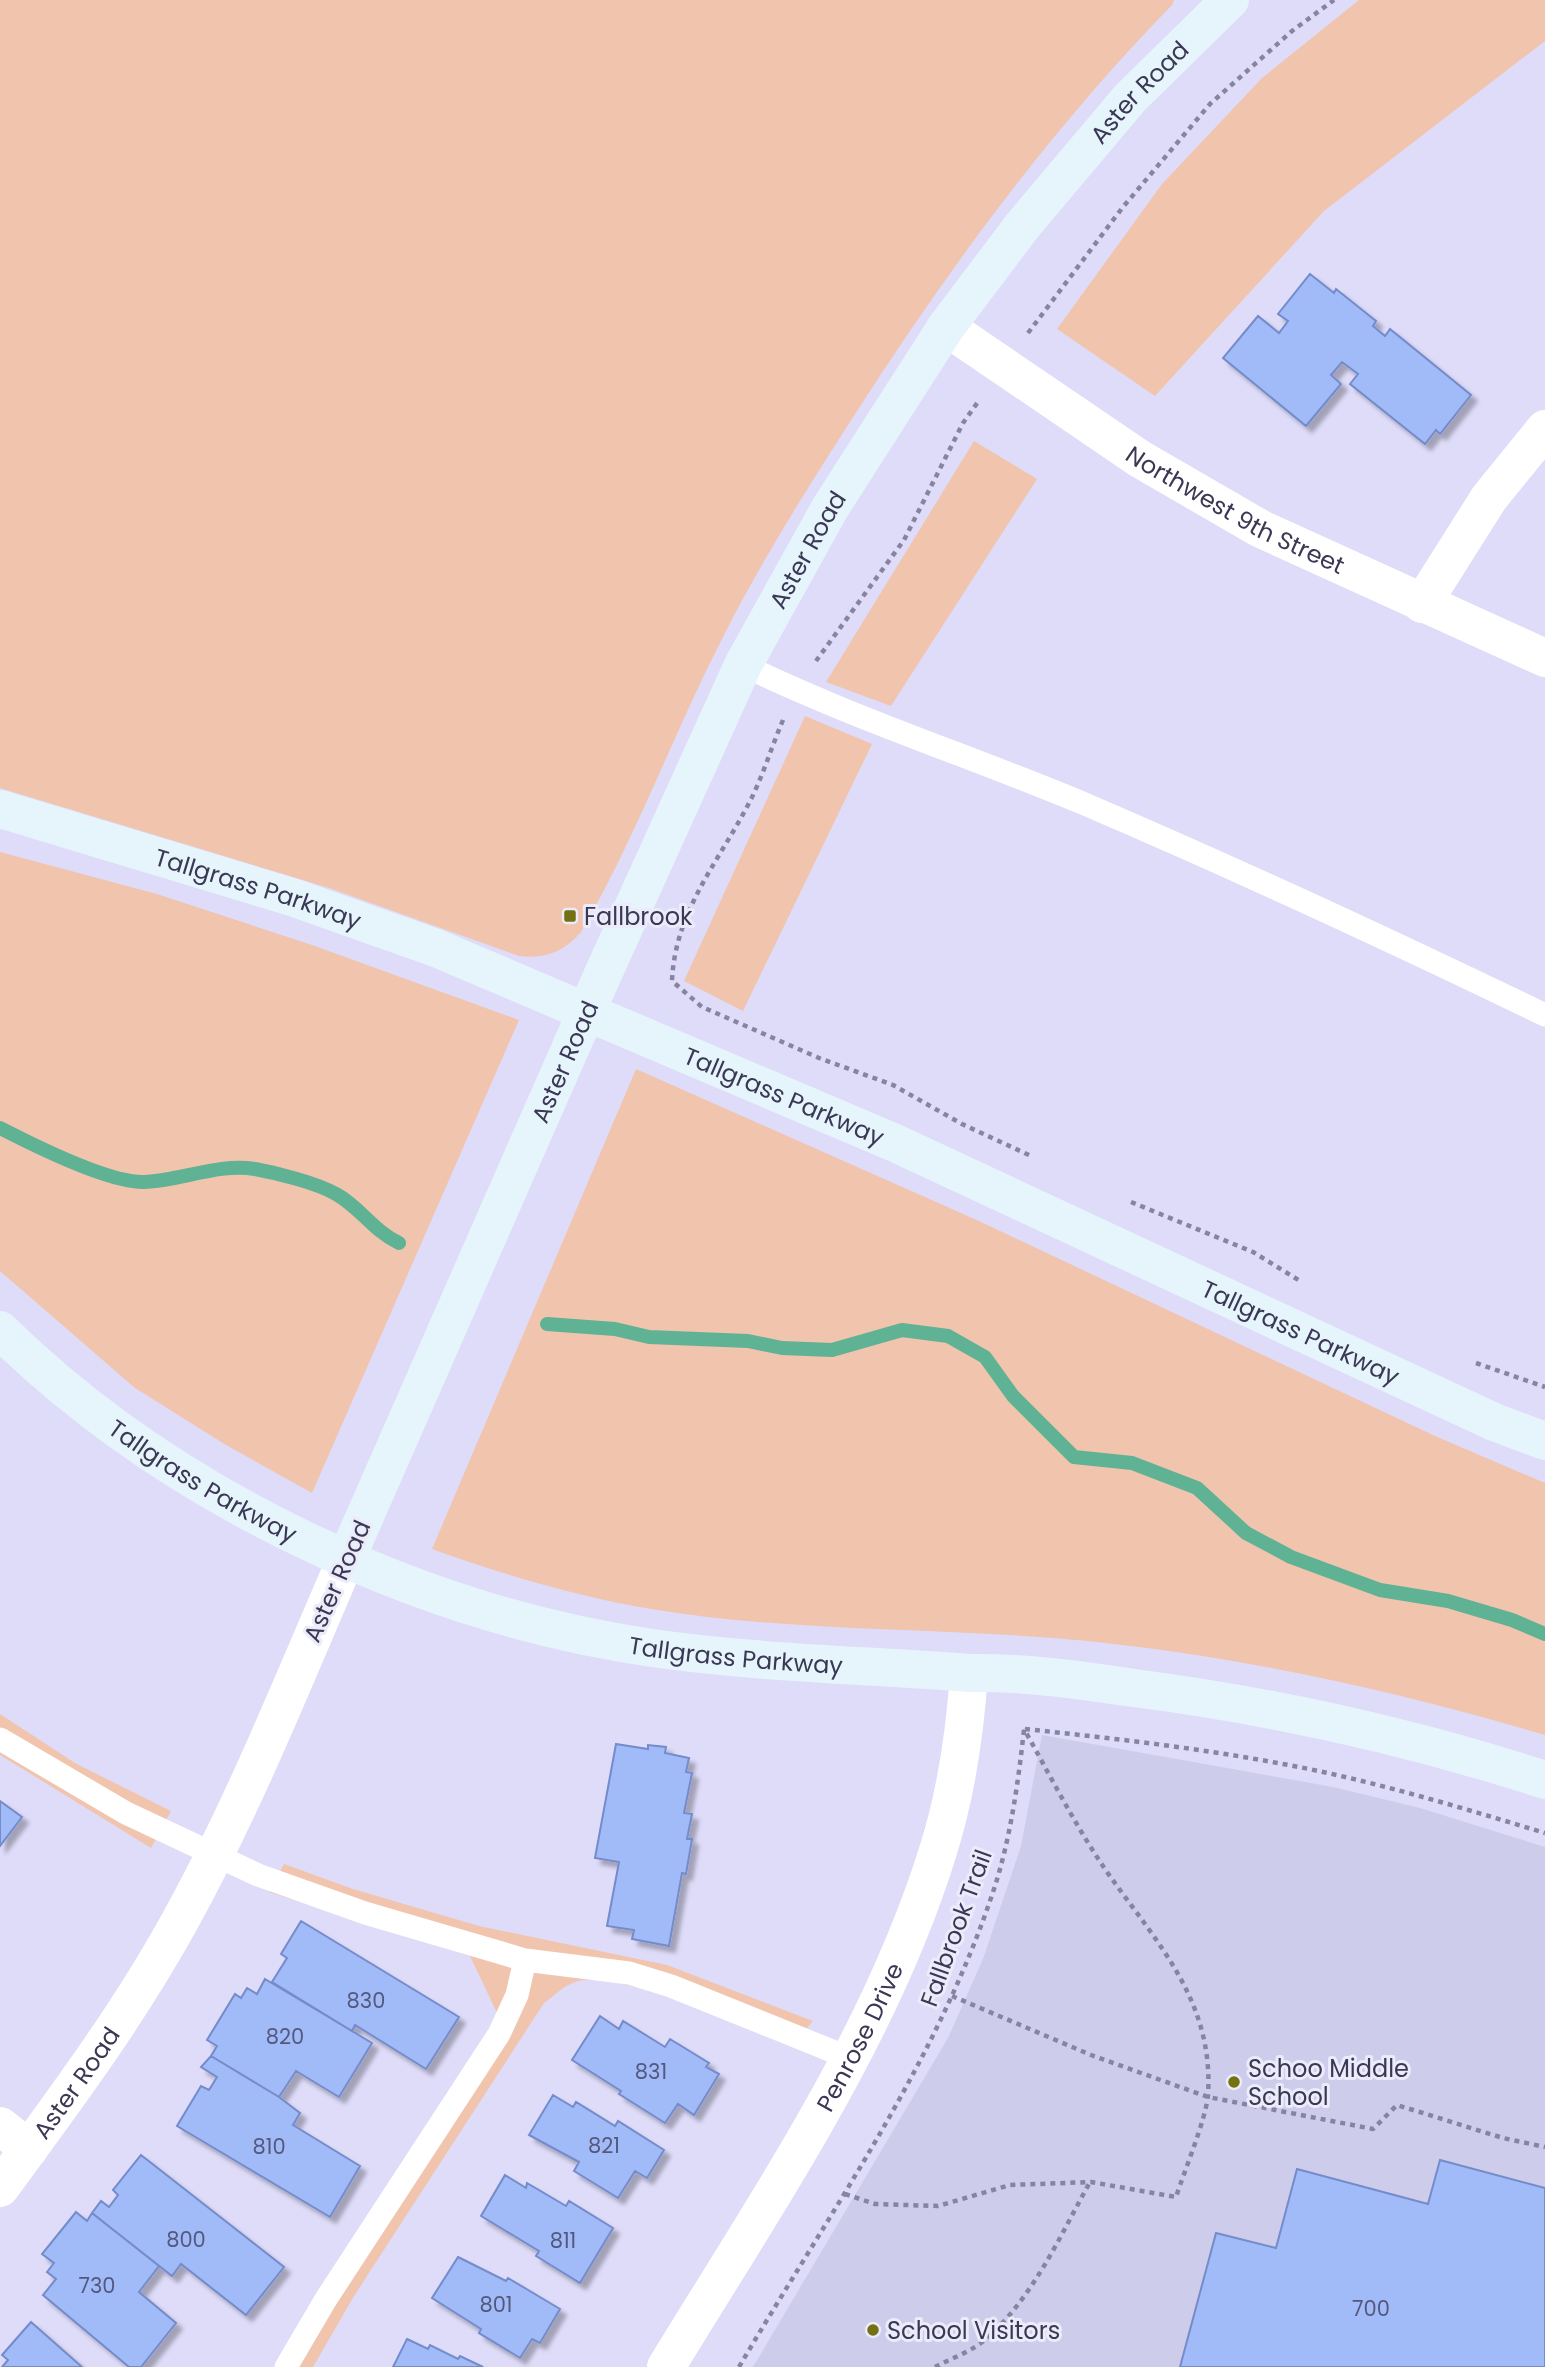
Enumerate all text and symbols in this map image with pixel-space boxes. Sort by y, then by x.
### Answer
street label: Aster Road [1082,33,1196,150]
street label: Northwest 9th Street [1120,438,1350,581]
street label: Aster Road [761,484,853,614]
street label: Tallgrass Parkway [151,840,366,937]
place label: Fallbrook [584,900,693,933]
marker: Fallbrook [562,908,578,924]
street label: Aster Road [523,995,606,1128]
street label: Tallgrass Parkway [679,1039,890,1153]
street label: Tallgrass Parkway [1196,1272,1405,1392]
street label: Tallgrass Parkway [102,1411,303,1551]
street label: Aster Road [295,1515,379,1647]
street label: Tallgrass Parkway [627,1628,844,1682]
street label: Fallbrook Trail [912,1845,1000,2011]
street label: Penrose Drive [808,1957,911,2117]
house number: 830 [347,1986,385,2015]
street label: Aster Road [25,2020,127,2145]
house number: 820 [266,2022,304,2051]
place label: Schoo Middle School [1248,2052,1409,2113]
house number: 831 [635,2057,667,2086]
marker: Schoo Middle School [1226,2074,1242,2090]
house number: 821 [588,2131,620,2160]
house number: 810 [252,2132,286,2161]
house number: 800 [166,2225,206,2254]
house number: 811 [550,2226,576,2255]
house number: 730 [78,2271,116,2300]
house number: 801 [479,2290,513,2319]
house number: 700 [1352,2294,1390,2323]
place label: School Visitors [887,2314,1060,2347]
marker: School Visitors [865,2322,881,2338]

